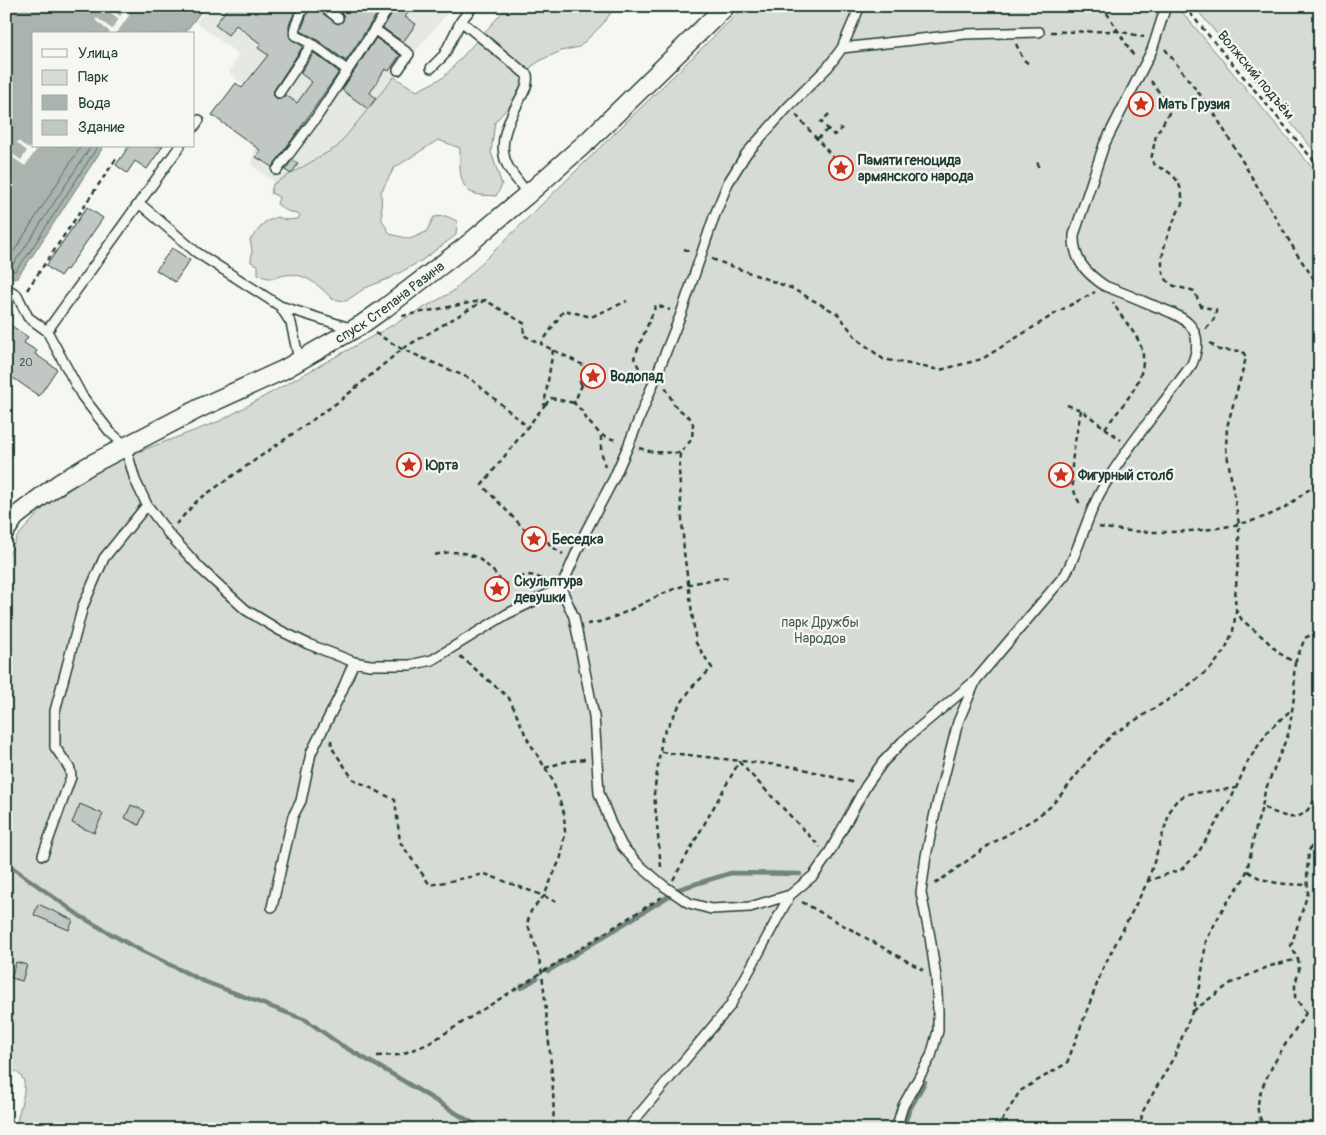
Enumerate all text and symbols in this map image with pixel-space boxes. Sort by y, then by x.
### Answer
street label: Волжский подъём [1214,27,1298,123]
legend [32,32,195,148]
text: Улица [78,44,118,63]
text: Парк [78,68,109,87]
place icon: Мать Грузия [1128,91,1154,117]
text: Вода [78,94,111,113]
place label: Мать Грузия [1158,96,1230,113]
text: Здание [78,118,125,137]
place label: Памяти геноцида армянского народа [858,152,974,185]
place icon: Памяти геноцида армянского народа [828,155,854,181]
street label: спуск Степана Разина [332,257,448,347]
house number: 20 [19,356,33,369]
place icon: Водопад [580,363,606,389]
place label: Водопад [610,368,664,385]
place icon: Юрта [396,452,422,478]
place label: Юрта [425,457,459,474]
place icon: Фигурный столб [1048,462,1074,488]
place label: Фигурный столб [1077,467,1173,484]
place icon: Беседка [521,526,547,552]
place label: Беседка [552,531,604,548]
place label: Скульптура девушки [513,573,583,606]
place icon: Скульптура девушки [484,576,510,602]
park label: парк Дружбы Народов [781,614,859,647]

